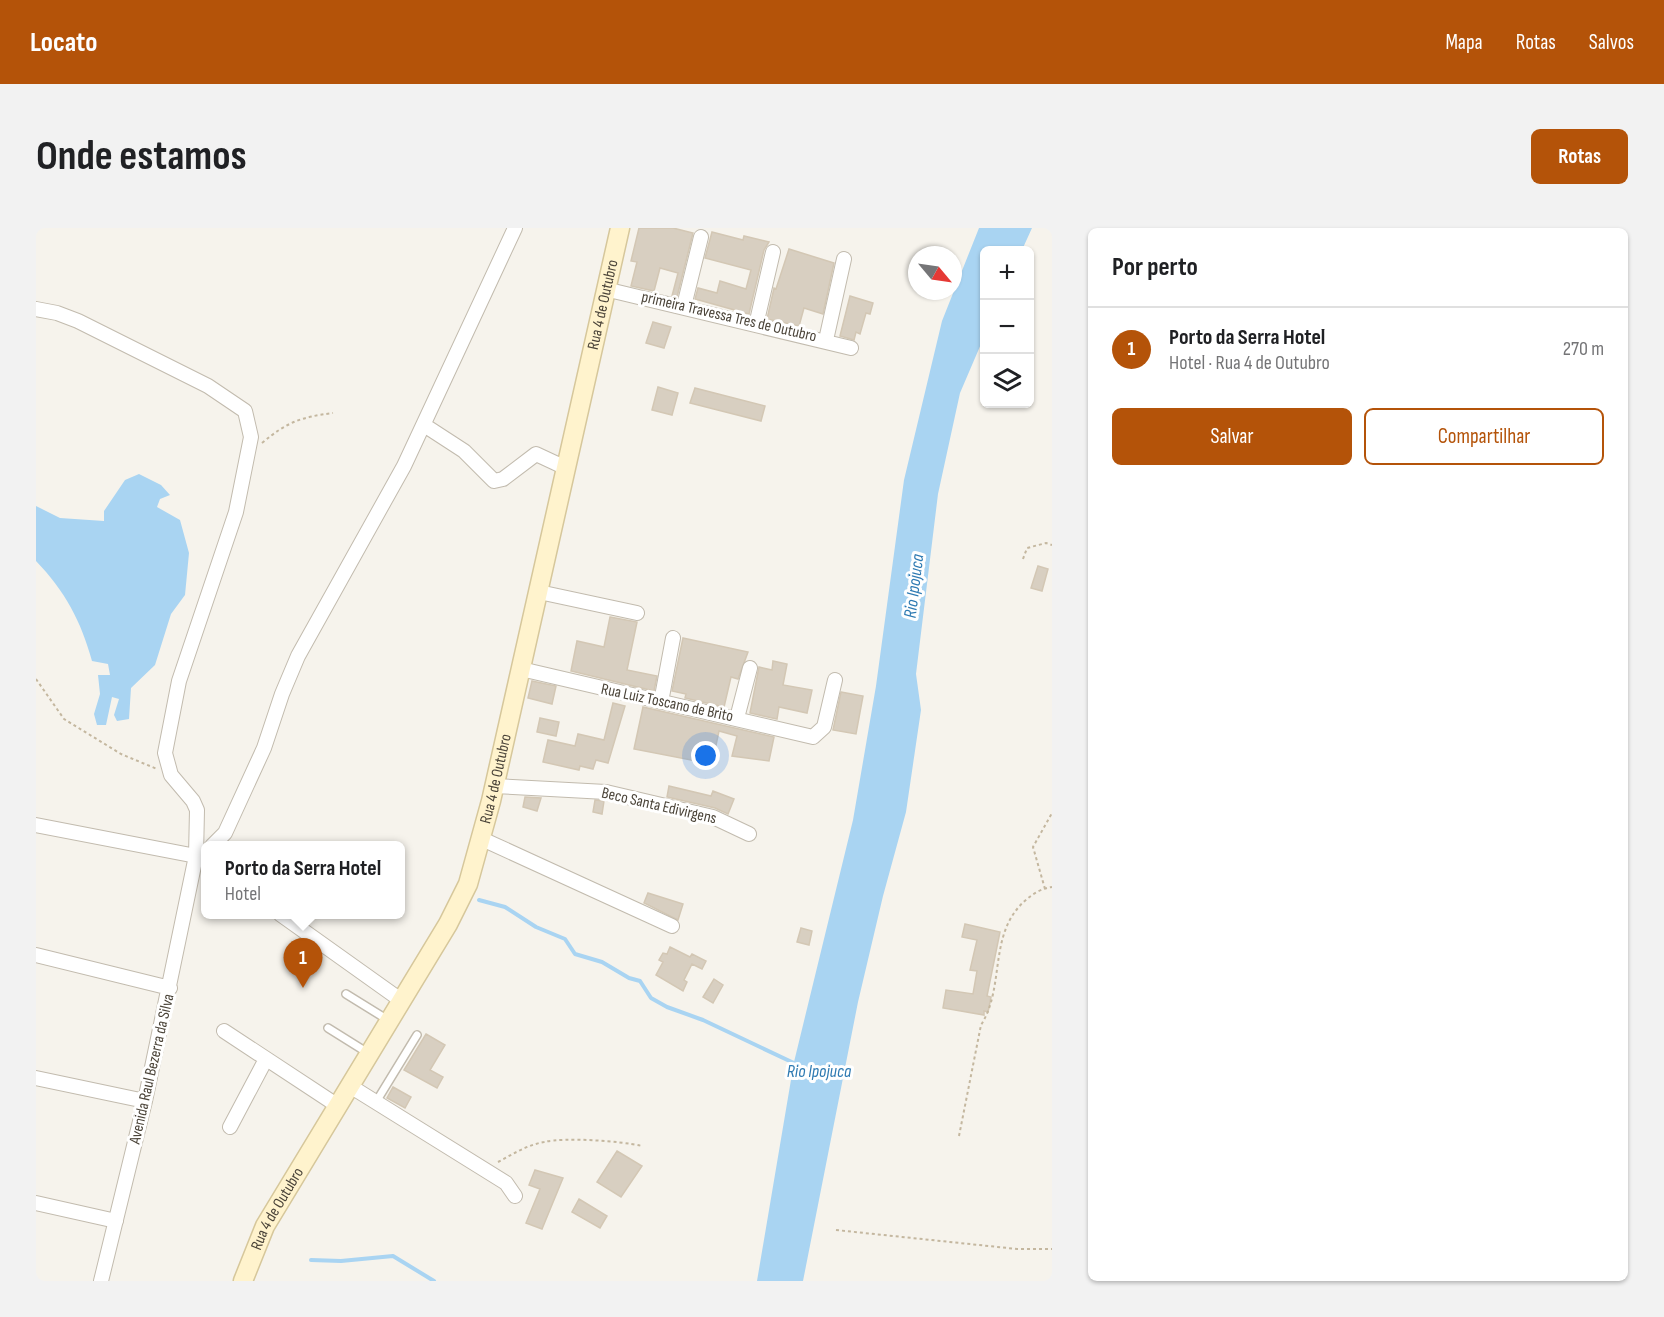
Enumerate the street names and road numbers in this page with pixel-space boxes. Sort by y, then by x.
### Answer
street label: Rua 4 de Outubro [583,258,622,351]
street label: primeira Travessa Tres de Outubro [640,288,818,346]
street label: Rua Luiz Toscano de Brito [599,680,735,726]
street label: Rua 4 de Outubro [476,732,515,826]
street label: Beco Santa Edivirgens [600,784,719,829]
street label: Avenida Raul Bezerra da Silva [125,992,179,1147]
street label: Rua 4 de Outubro [247,1164,308,1253]

